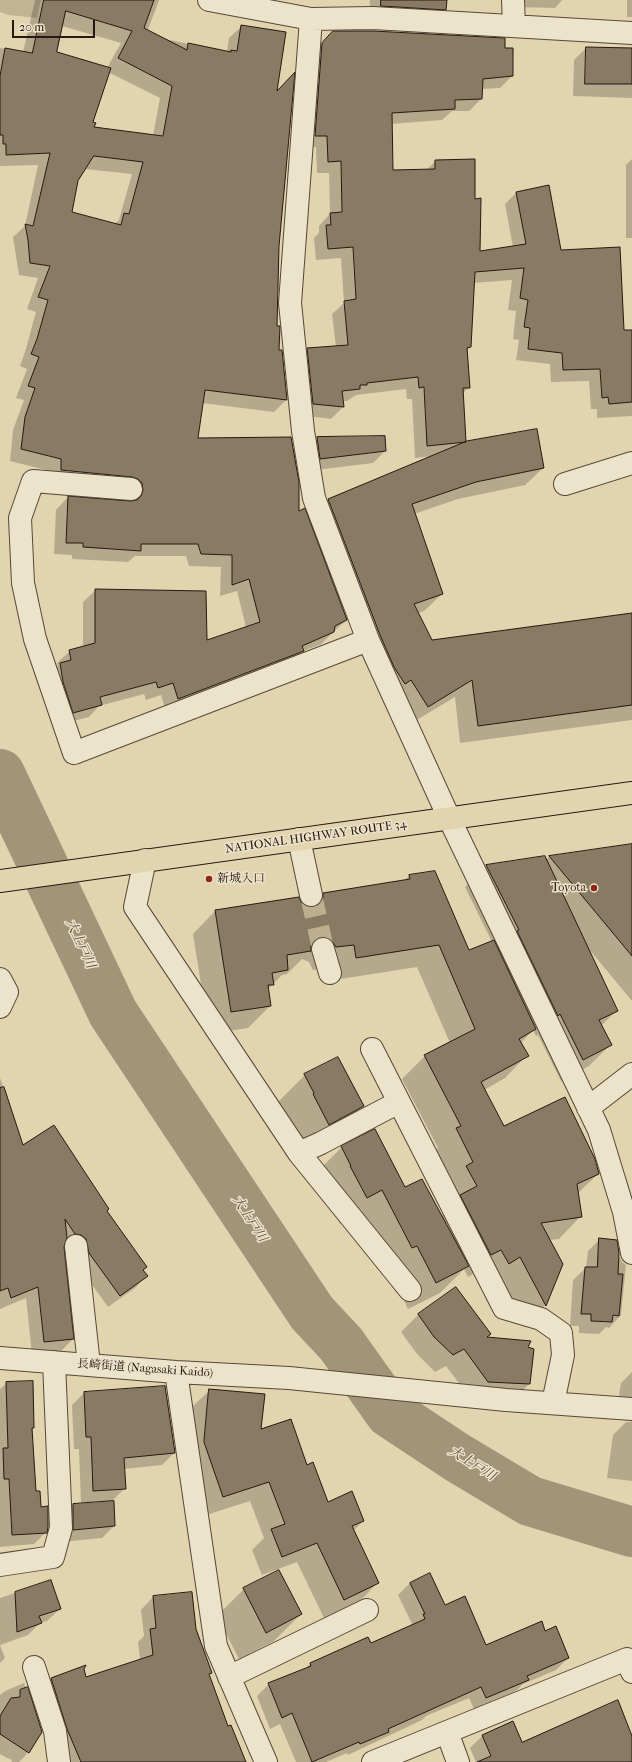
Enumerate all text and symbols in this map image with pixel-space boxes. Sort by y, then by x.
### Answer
scale bar [14,12,97,38]
text: 20 m [19,20,44,34]
street label: NATIONAL HIGHWAY ROUTE 34 [224,817,408,857]
place label: 新城入口 [217,872,265,886]
marker: 新城入口 [204,874,214,884]
place label: Toyota [551,881,586,895]
marker: Toyota [589,883,599,893]
water label: 大上戸川 [62,917,98,971]
water label: 大上戸川 [228,1193,270,1245]
street label: 長崎街道 (Nagasaki Kaidō) [76,1357,214,1381]
water label: 大上戸川 [446,1444,498,1484]

